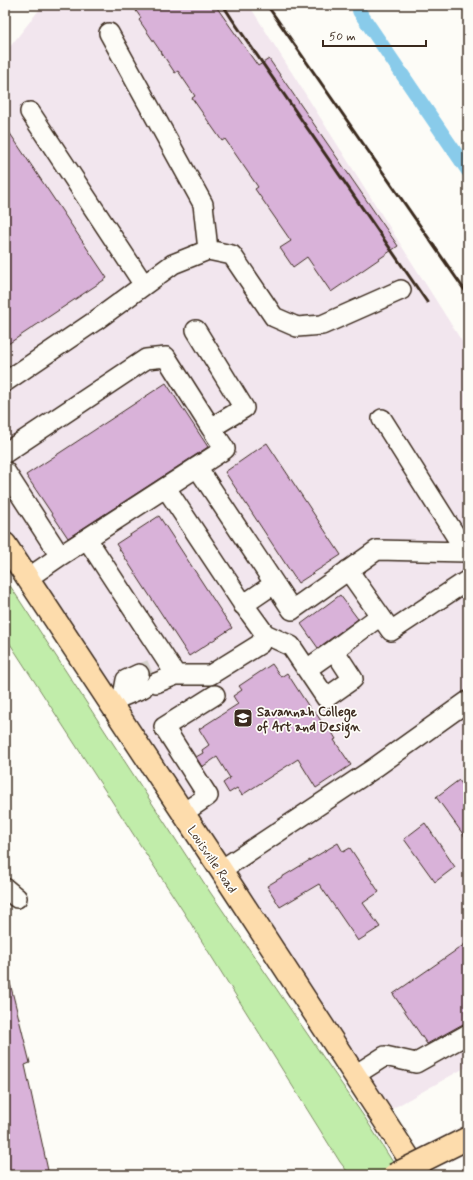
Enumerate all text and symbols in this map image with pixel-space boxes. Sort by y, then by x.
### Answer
scale bar [323,22,426,48]
text: 50 m [329,29,356,45]
place label: Savannah College of Art and Design [257,704,361,739]
school or university icon: Savannah College of Art and Design [232,707,254,729]
street label: Louisville Road [183,823,241,897]

